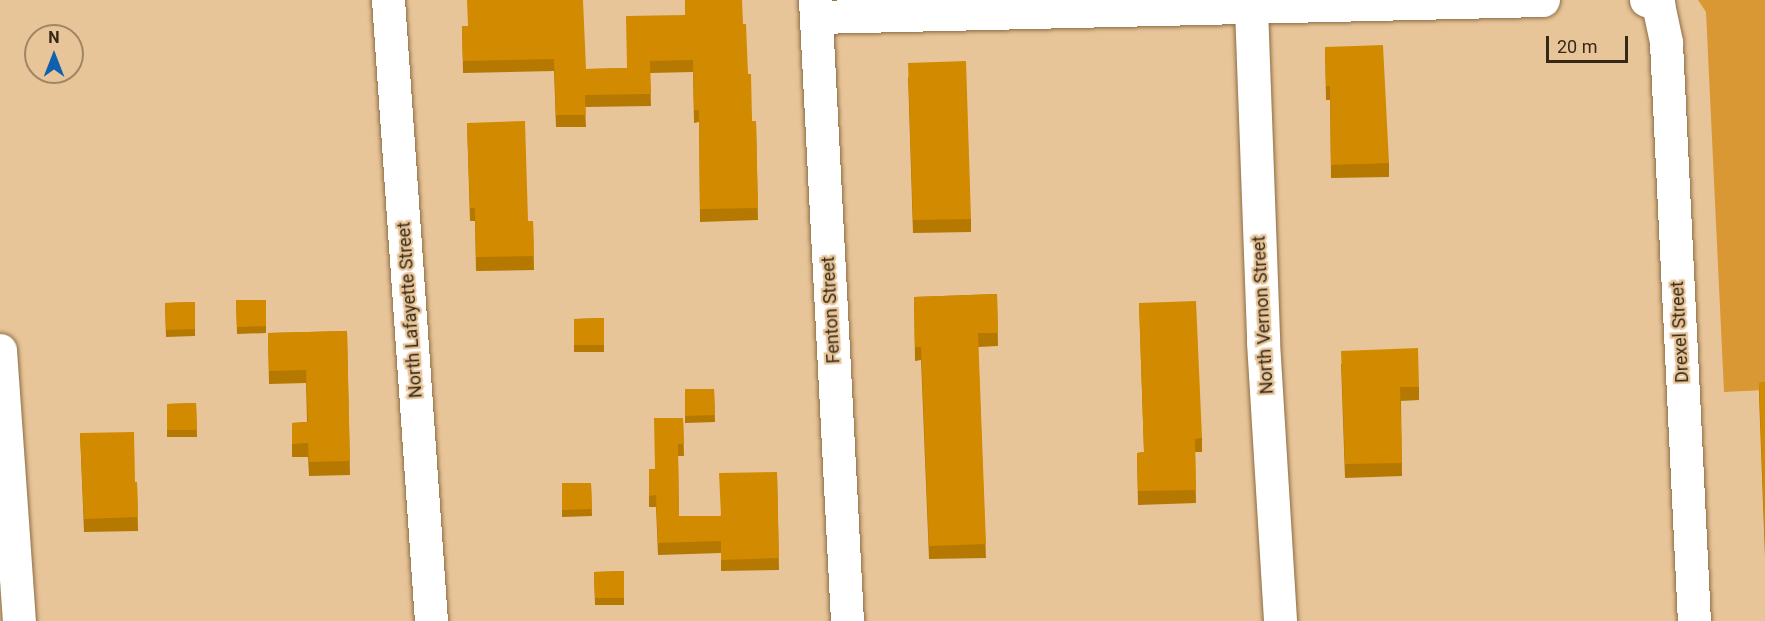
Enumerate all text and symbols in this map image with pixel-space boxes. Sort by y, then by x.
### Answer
north arrow [24,24,84,84]
scale bar [1549,24,1632,62]
text: N [48,28,60,47]
text: 20 m [1557,36,1597,57]
street label: North Lafayette Street [393,221,427,399]
street label: North Vernon Street [1248,235,1278,395]
street label: Fenton Street [817,256,845,364]
street label: Drexel Street [1667,281,1693,383]

